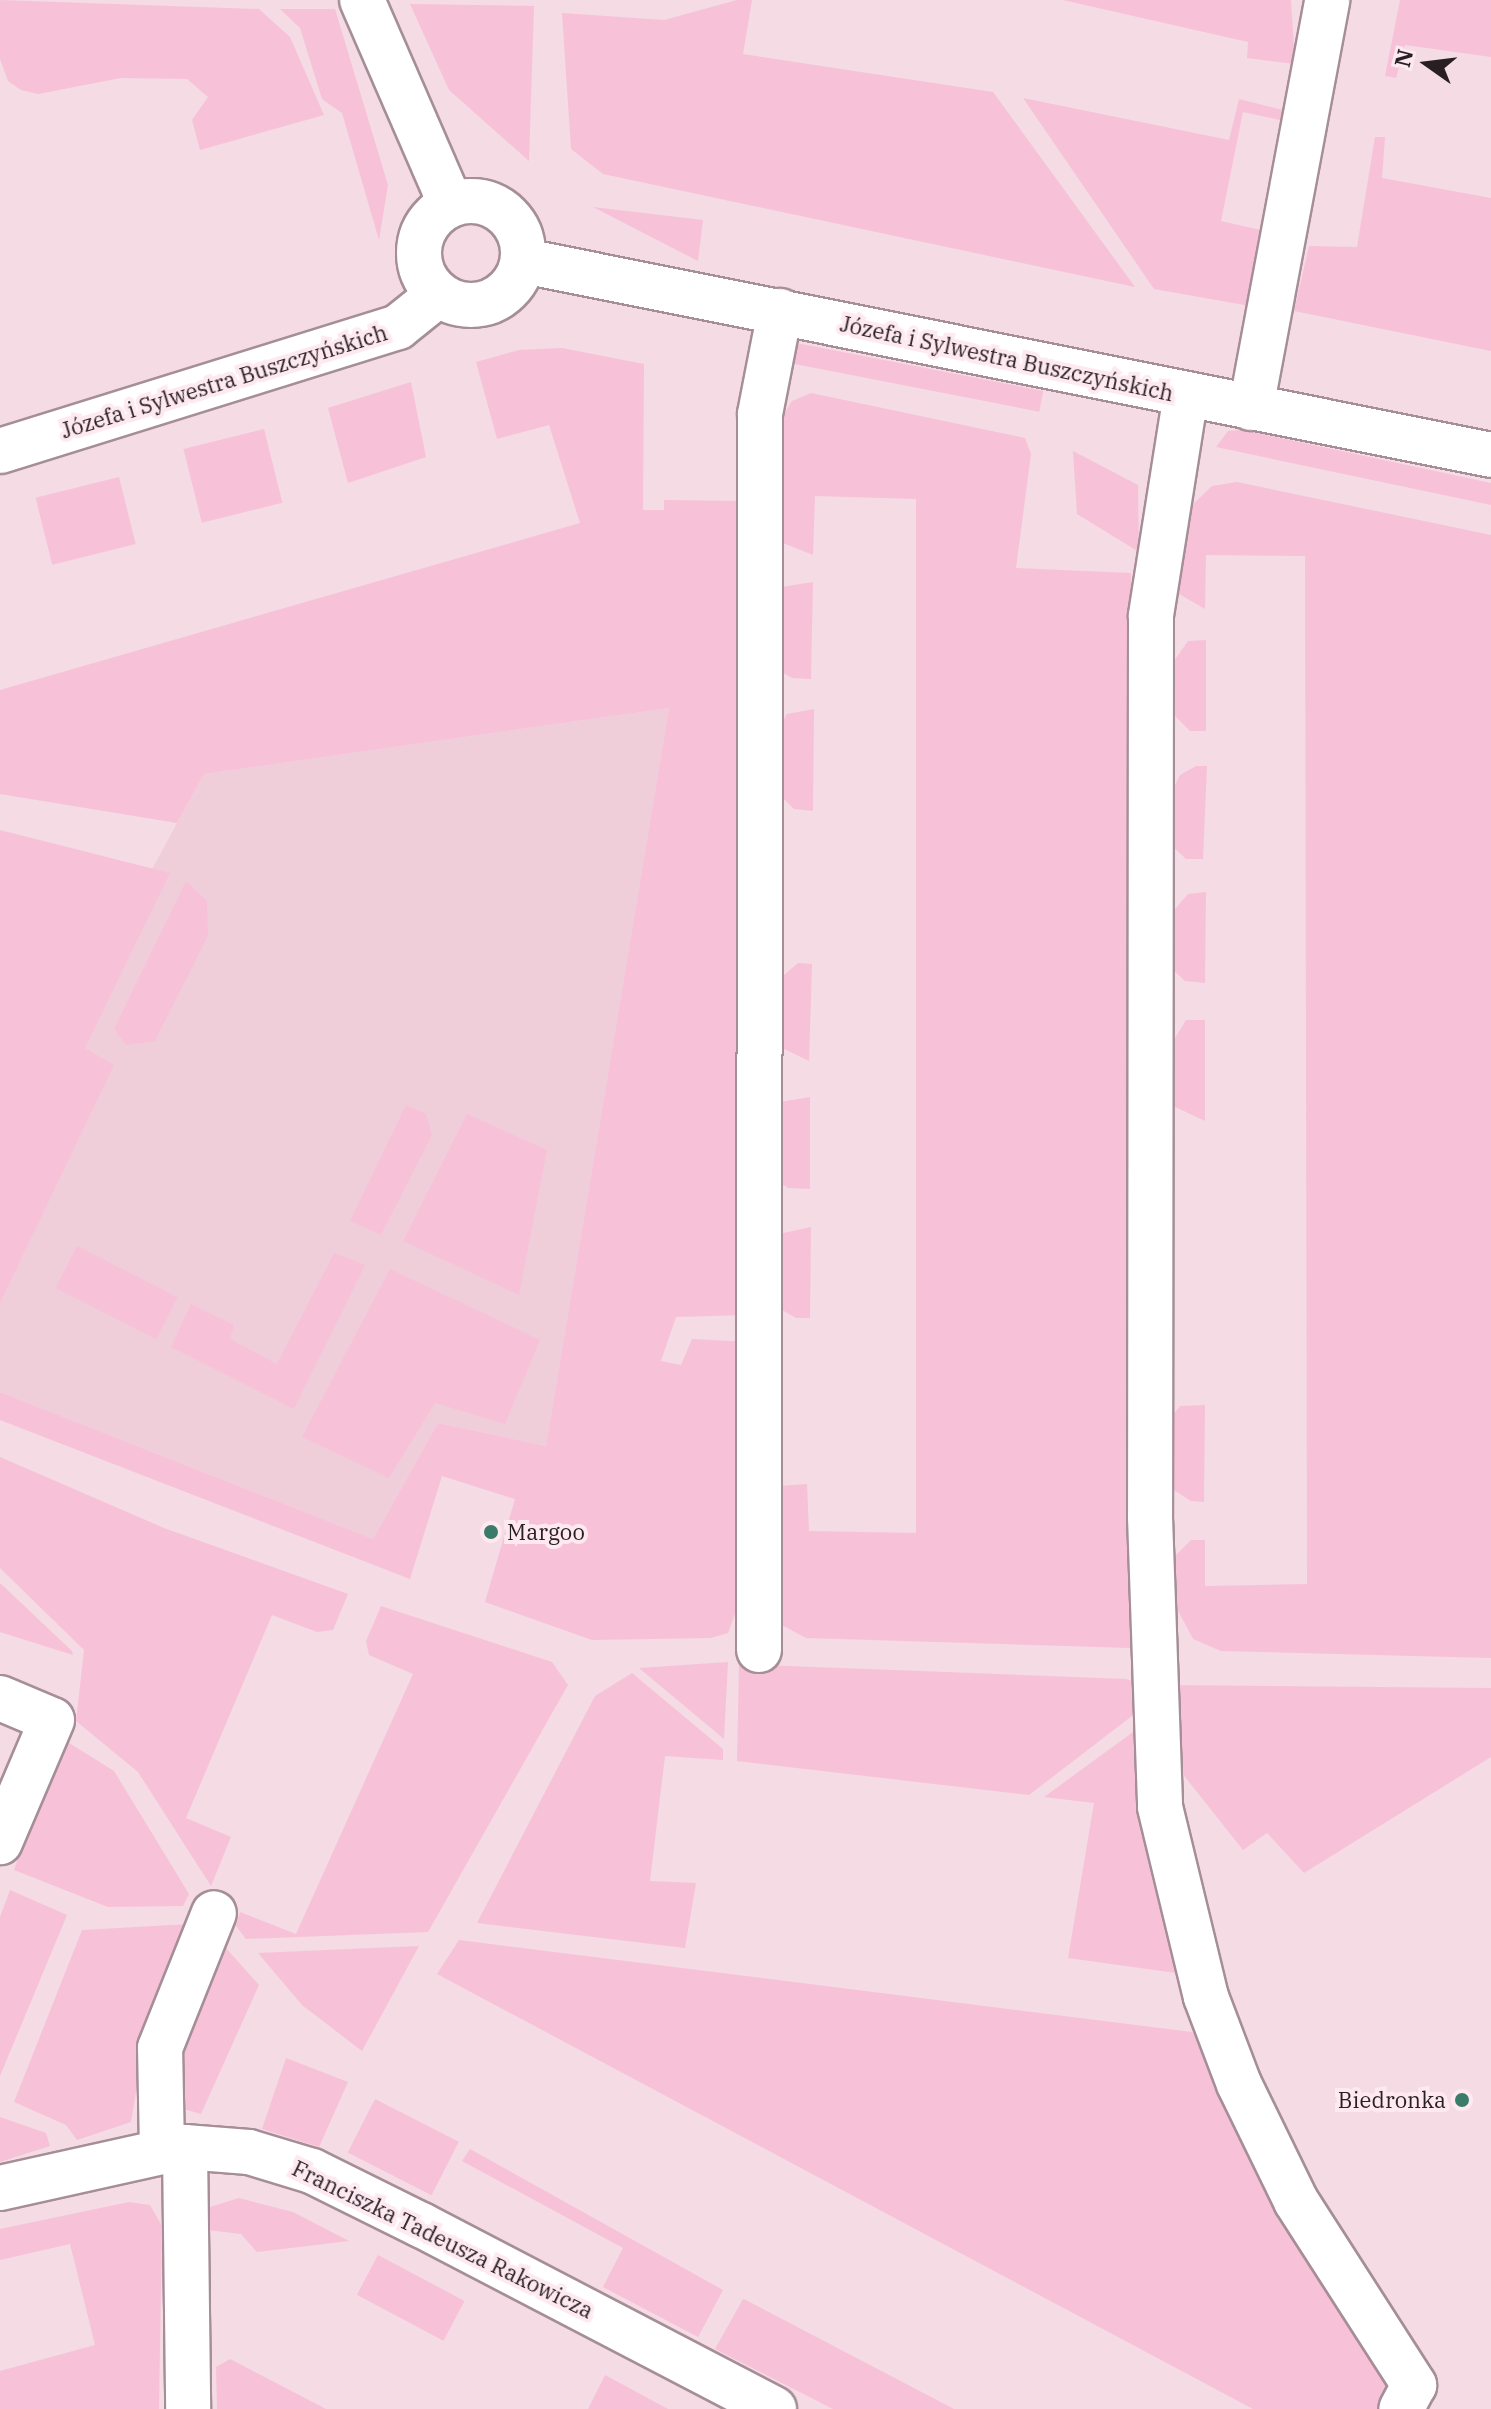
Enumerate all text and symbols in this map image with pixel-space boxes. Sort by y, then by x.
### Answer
north arrow [1387,24,1467,104]
text: N [1387,46,1419,70]
street label: Józefa i Sylwestra Buszczyńskich [838,310,1176,406]
street label: Józefa i Sylwestra Buszczyńskich [58,319,390,443]
place label: Margoo [507,1519,585,1545]
marker: Margoo [482,1523,500,1541]
place label: Biedronka [1338,2087,1446,2113]
marker: Biedronka [1453,2091,1471,2109]
street label: Franciszka Tadeusza Rakowicza [288,2154,598,2324]

